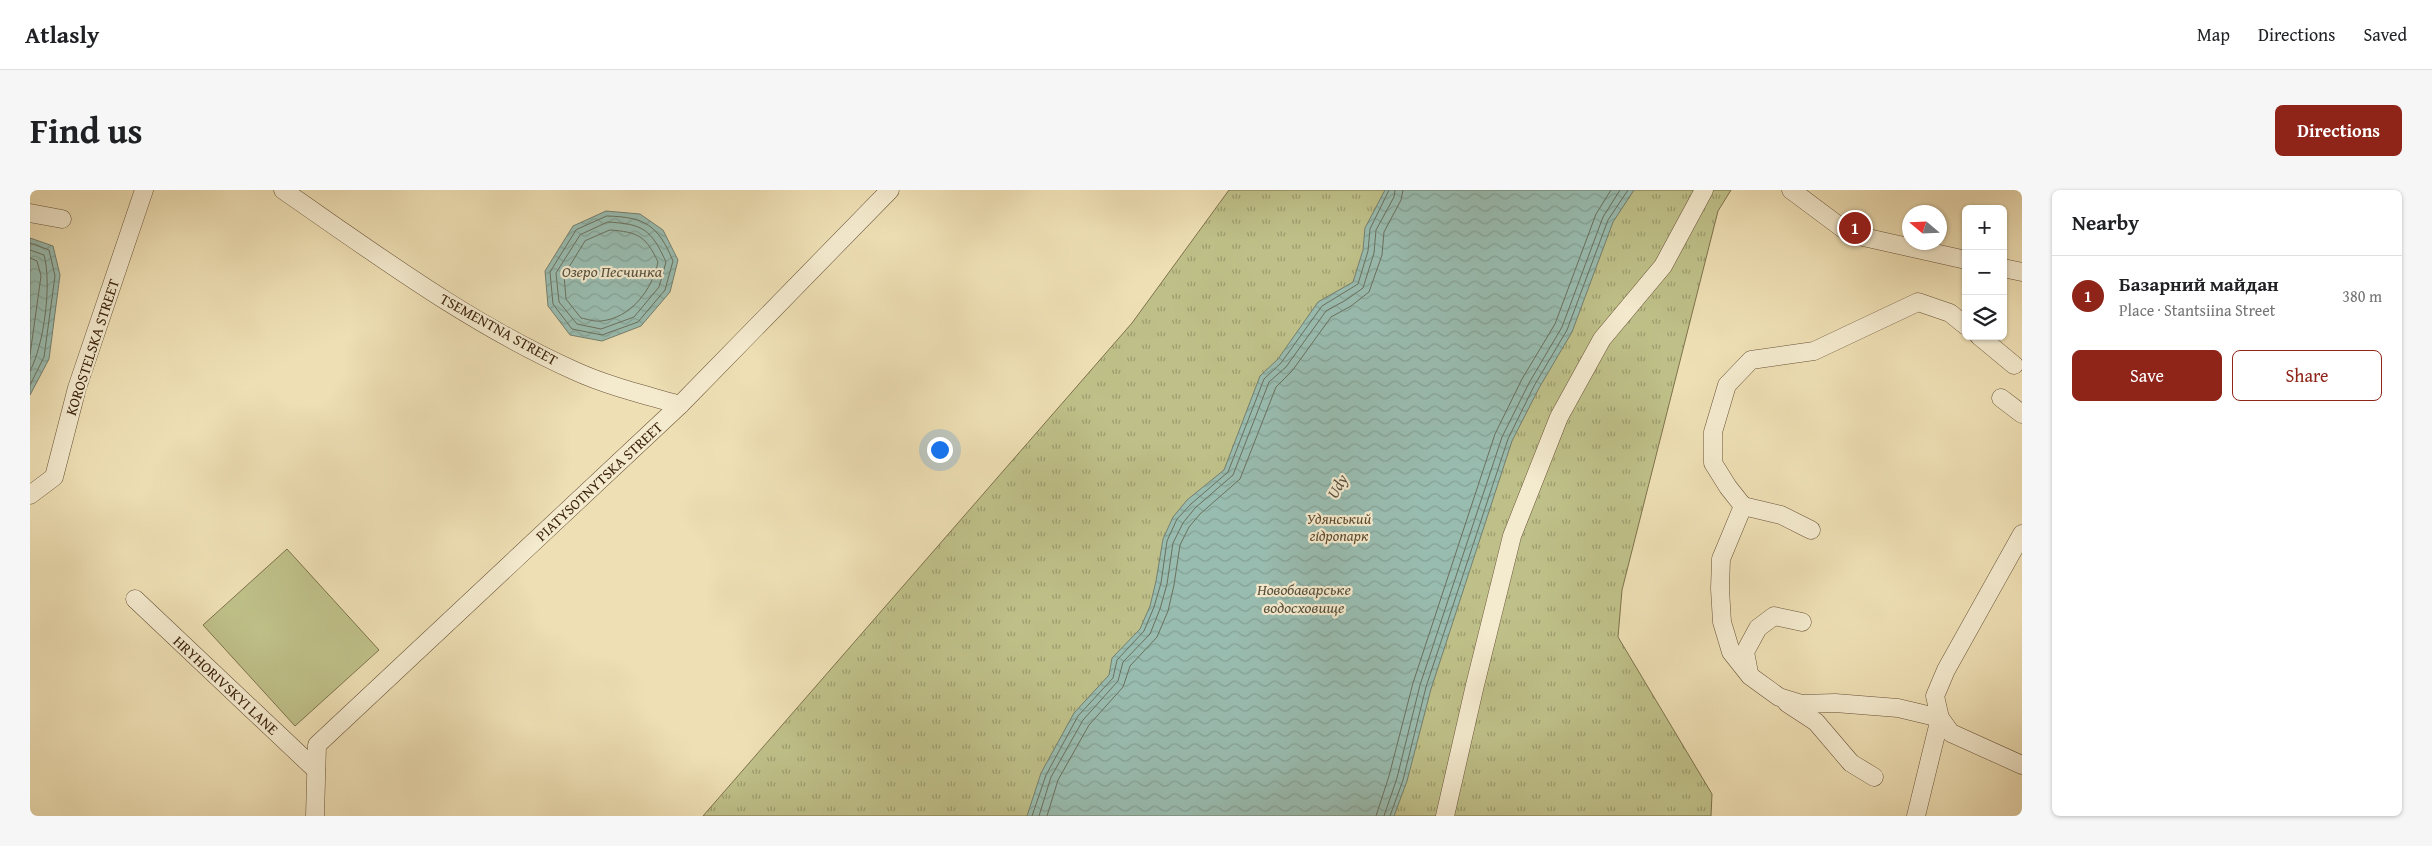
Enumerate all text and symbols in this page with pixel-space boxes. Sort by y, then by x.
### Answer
text: Atlasly [25,17,99,52]
text: Map [2197,21,2230,48]
text: Directions [2258,21,2335,48]
text: Saved [2363,21,2407,48]
text: Find us [30,105,143,156]
button: Directions [2275,105,2402,156]
north arrow [1902,205,1947,250]
map controls [1962,205,2007,340]
button: + [1962,205,2007,250]
text: Nearby [2072,207,2139,238]
pin: 1 [1839,209,1871,247]
button: − [1962,250,2007,295]
water label: Озеро Песчинка [562,259,663,283]
text: Базарний майдан [2119,270,2279,298]
street label: KOROSTELSKA STREET [60,275,124,418]
text: 1 [2084,284,2092,308]
text: 380 m [2342,284,2382,308]
street label: TSEMENTNA STREET [436,288,562,370]
button: layers [1962,295,2007,340]
text: Place · Stantsiina Street [2119,298,2276,322]
button: Save [2072,350,2222,401]
button: Share [2232,350,2382,401]
street label: PIATYSOTNYTSKA STREET [531,416,668,546]
your location [927,437,953,463]
water label: Udy [1320,469,1354,503]
park label: Удянський гідропарк [1307,508,1372,546]
water label: Новобаварське водосховище [1257,577,1351,619]
street label: HRYHORIVSKYI LANE [169,631,283,740]

